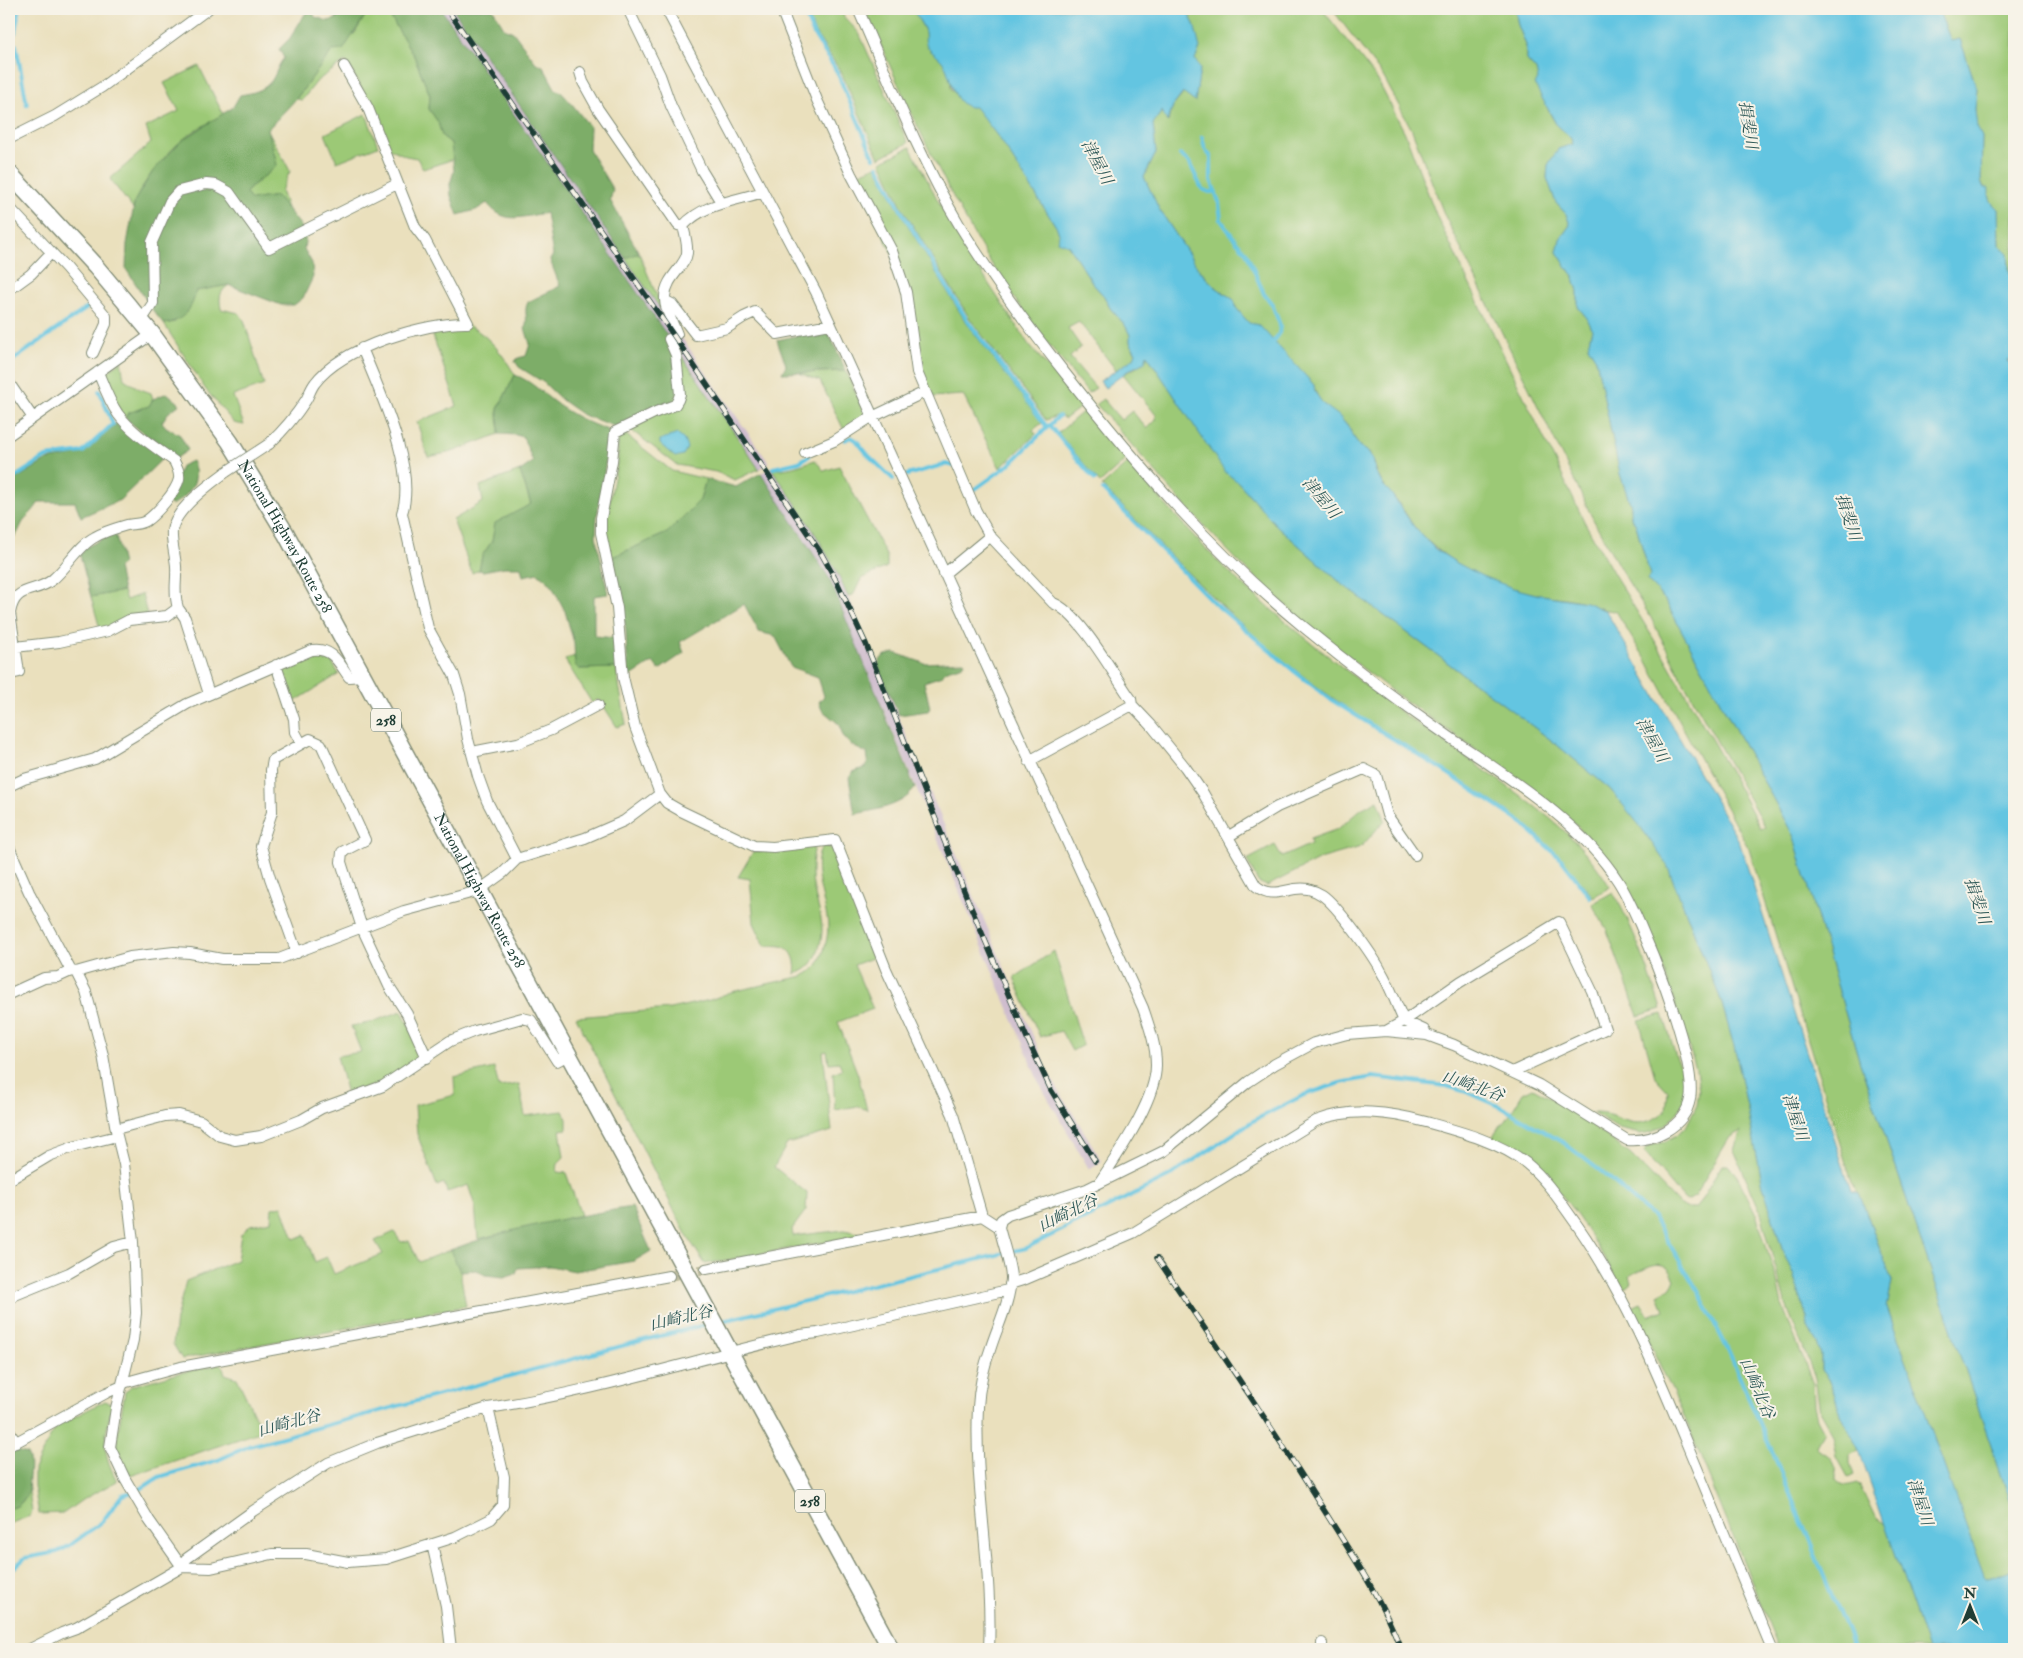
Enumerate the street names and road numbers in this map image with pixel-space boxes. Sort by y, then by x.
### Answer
street label: National Highway Route 258 [234,456,337,616]
road number: 258 [371,708,401,732]
street label: National Highway Route 258 [430,810,529,971]
road number: 258 [795,1490,825,1512]

